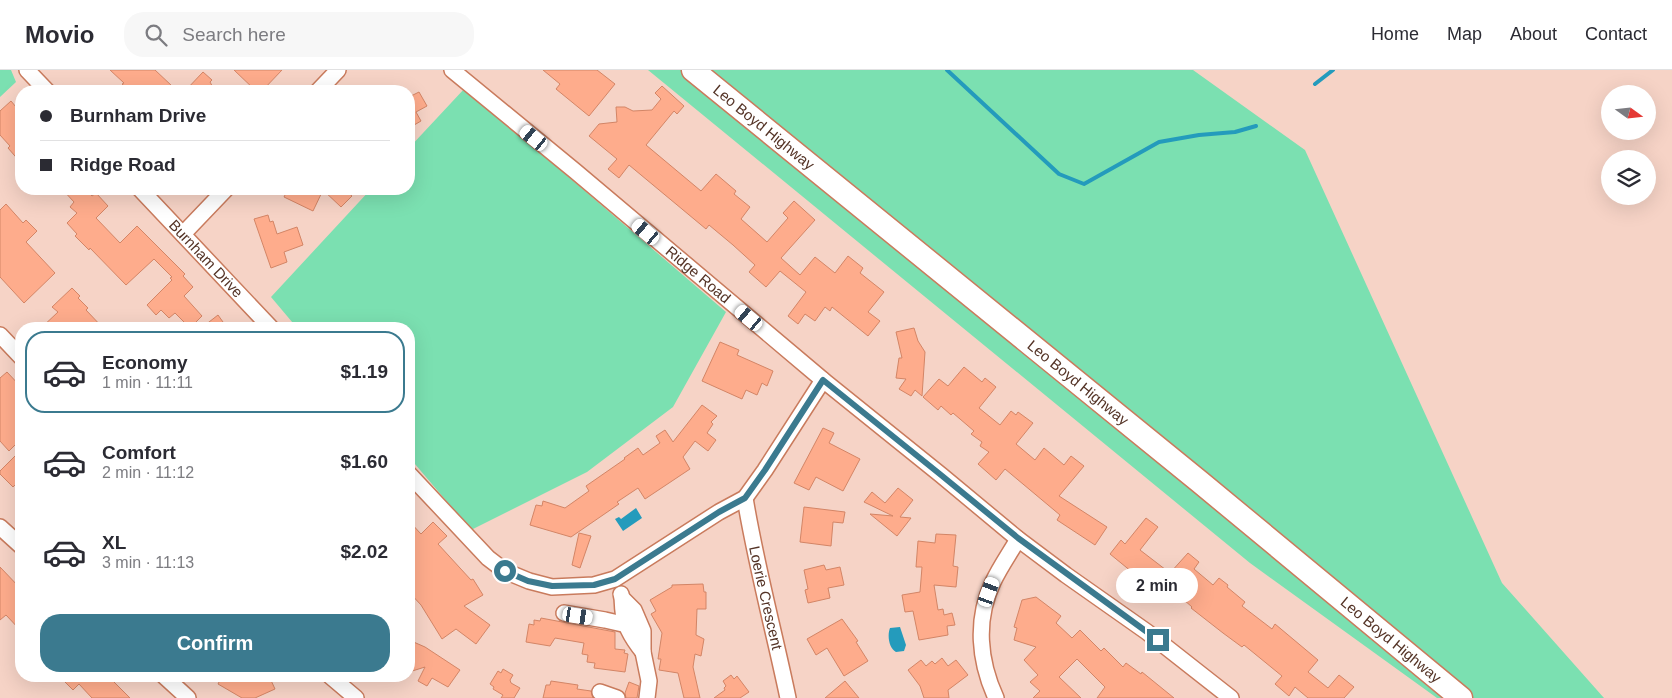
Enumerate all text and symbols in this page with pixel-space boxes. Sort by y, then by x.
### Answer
search box [124,12,474,57]
text: Movio [25,21,94,48]
icon: search [142,21,170,49]
text: Search here [182,24,286,45]
text: Home [1371,24,1419,44]
text: Map [1447,24,1482,44]
text: About [1510,24,1557,44]
text: Contact [1585,24,1647,44]
street label: Leo Boyd Highway [710,81,818,173]
north arrow [1601,85,1656,140]
map controls [1601,85,1656,205]
text: Burnham Drive [70,105,206,126]
car [517,123,550,153]
button: layers [1601,150,1656,205]
text: Ridge Road [70,154,176,175]
street label: Burnham Drive [166,216,247,301]
car [629,217,662,247]
street label: Ridge Road [663,242,734,306]
car [732,303,765,333]
street label: Leo Boyd Highway [1024,336,1133,429]
icon: car [42,350,87,395]
text: Economy [102,352,188,373]
text: $1.19 [340,361,388,382]
text: 1 min · 11:11 [102,374,193,391]
icon: car [42,440,87,485]
text: Comfort [102,442,176,463]
text: $1.60 [340,451,388,472]
text: 2 min · 11:12 [102,464,194,481]
icon: car [42,530,87,575]
text: XL [102,532,126,553]
text: $2.02 [340,541,388,562]
street label: Loerie Crescent [746,544,786,652]
text: 3 min · 11:13 [102,554,194,571]
route start [494,560,516,582]
callout: 2 min [1117,568,1199,602]
car [976,575,1001,609]
text: 2 min [1136,577,1178,594]
street label: Leo Boyd Highway [1338,593,1445,686]
car [562,606,593,626]
button: Confirm [40,614,390,672]
route end [1147,629,1169,651]

